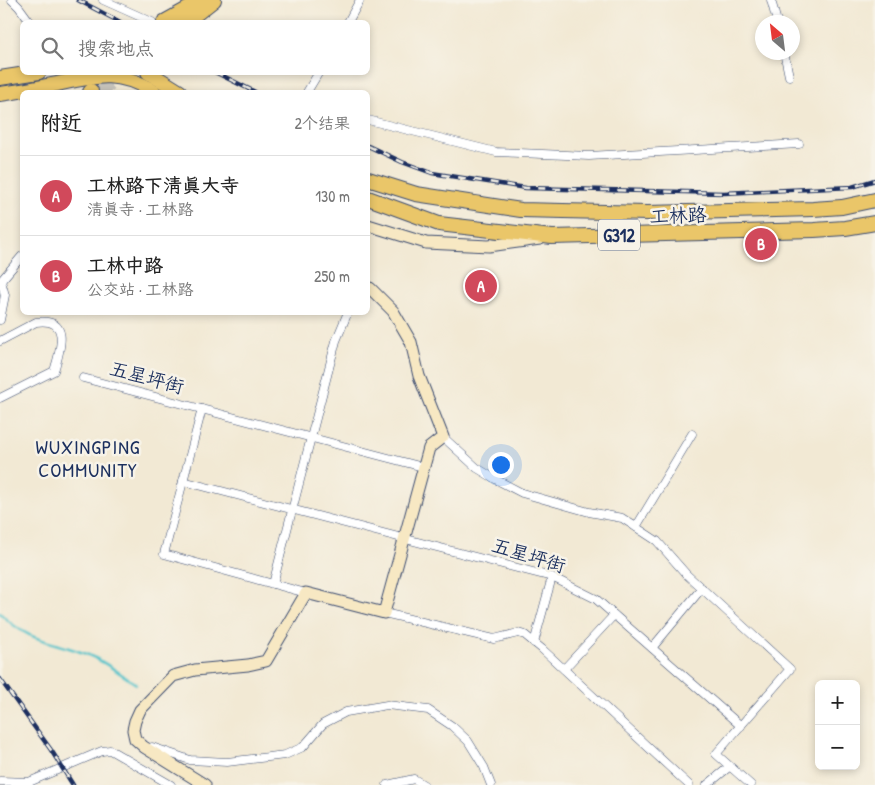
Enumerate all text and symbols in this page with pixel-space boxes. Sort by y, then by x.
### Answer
north arrow [755,15,800,60]
search box [20,20,370,75]
icon: search [38,34,66,62]
text: 搜索地点 [78,35,154,61]
text: 附近 [40,108,82,137]
text: 2个结果 [295,112,350,134]
text: 工林路下清真大寺 [87,172,239,198]
text: A [52,185,60,207]
text: 130 m [315,185,350,207]
text: 清真寺 · 工林路 [87,198,194,220]
street label: 工林路 [649,201,707,229]
road number: G312 [598,220,640,250]
pin: B [745,225,777,263]
text: 工林中路 [87,252,163,278]
text: B [52,265,60,287]
text: 250 m [314,265,350,287]
pin: A [465,267,497,305]
text: 公交站 · 工林路 [87,278,194,300]
street label: 五星坪街 [107,355,187,399]
district label: WUXINGPING COMMUNITY [36,433,140,483]
your location [488,452,514,478]
street label: 五星坪街 [489,531,569,579]
map controls [815,680,860,770]
button: + [815,680,860,725]
button: − [815,725,860,770]

